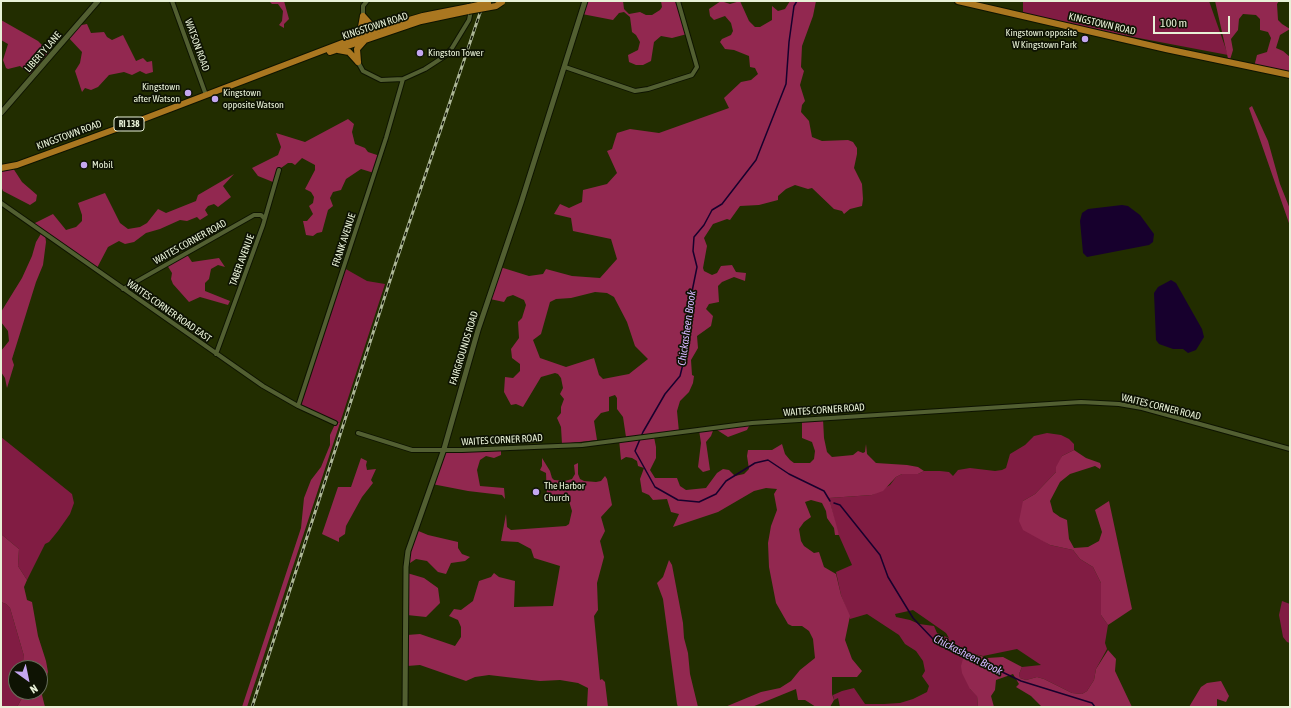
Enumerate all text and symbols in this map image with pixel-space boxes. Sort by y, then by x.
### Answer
scale bar [1155,8,1232,34]
street label: KINGSTOWN ROAD [341,10,409,42]
street label: KINGSTOWN ROAD [1067,10,1137,38]
text: 100 m [1160,16,1187,30]
street label: WATSON ROAD [182,17,212,73]
place label: Kingstown opposite W Kingstown Park [1006,27,1077,50]
street label: LIBERTY LANE [22,29,64,75]
marker: Kingstown opposite W Kingstown Park [1080,34,1090,44]
place label: Kingston Tower [428,47,483,59]
marker: Kingston Tower [415,48,425,58]
place label: Kingstown after Watson [133,81,180,104]
place label: Kingstown opposite Watson [223,87,284,110]
marker: Kingstown after Watson [183,88,193,98]
marker: Kingstown opposite Watson [210,94,220,104]
road number: RI 138 [114,117,144,131]
street label: KINGSTOWN ROAD [35,118,103,152]
place label: Mobil [92,159,113,171]
marker: Mobil [79,160,89,170]
street label: FRANK AVENUE [330,212,358,268]
street label: WAITES CORNER ROAD [151,217,229,267]
street label: TABER AVENUE [227,232,257,288]
street label: WAITES CORNER ROAD EAST [124,277,214,345]
water label: Chickasheen Brook [675,290,699,366]
street label: FAIRGROUNDS ROAD [447,310,481,386]
street label: WAITES CORNER ROAD [1120,391,1202,423]
street label: WAITES CORNER ROAD [783,401,865,419]
street label: WAITES CORNER ROAD [461,432,543,448]
place label: The Harbor Church [544,480,585,504]
marker: The Harbor Church [531,487,541,497]
water label: Chickasheen Brook [931,632,1005,678]
north arrow [8,660,48,700]
text: N [28,682,40,696]

